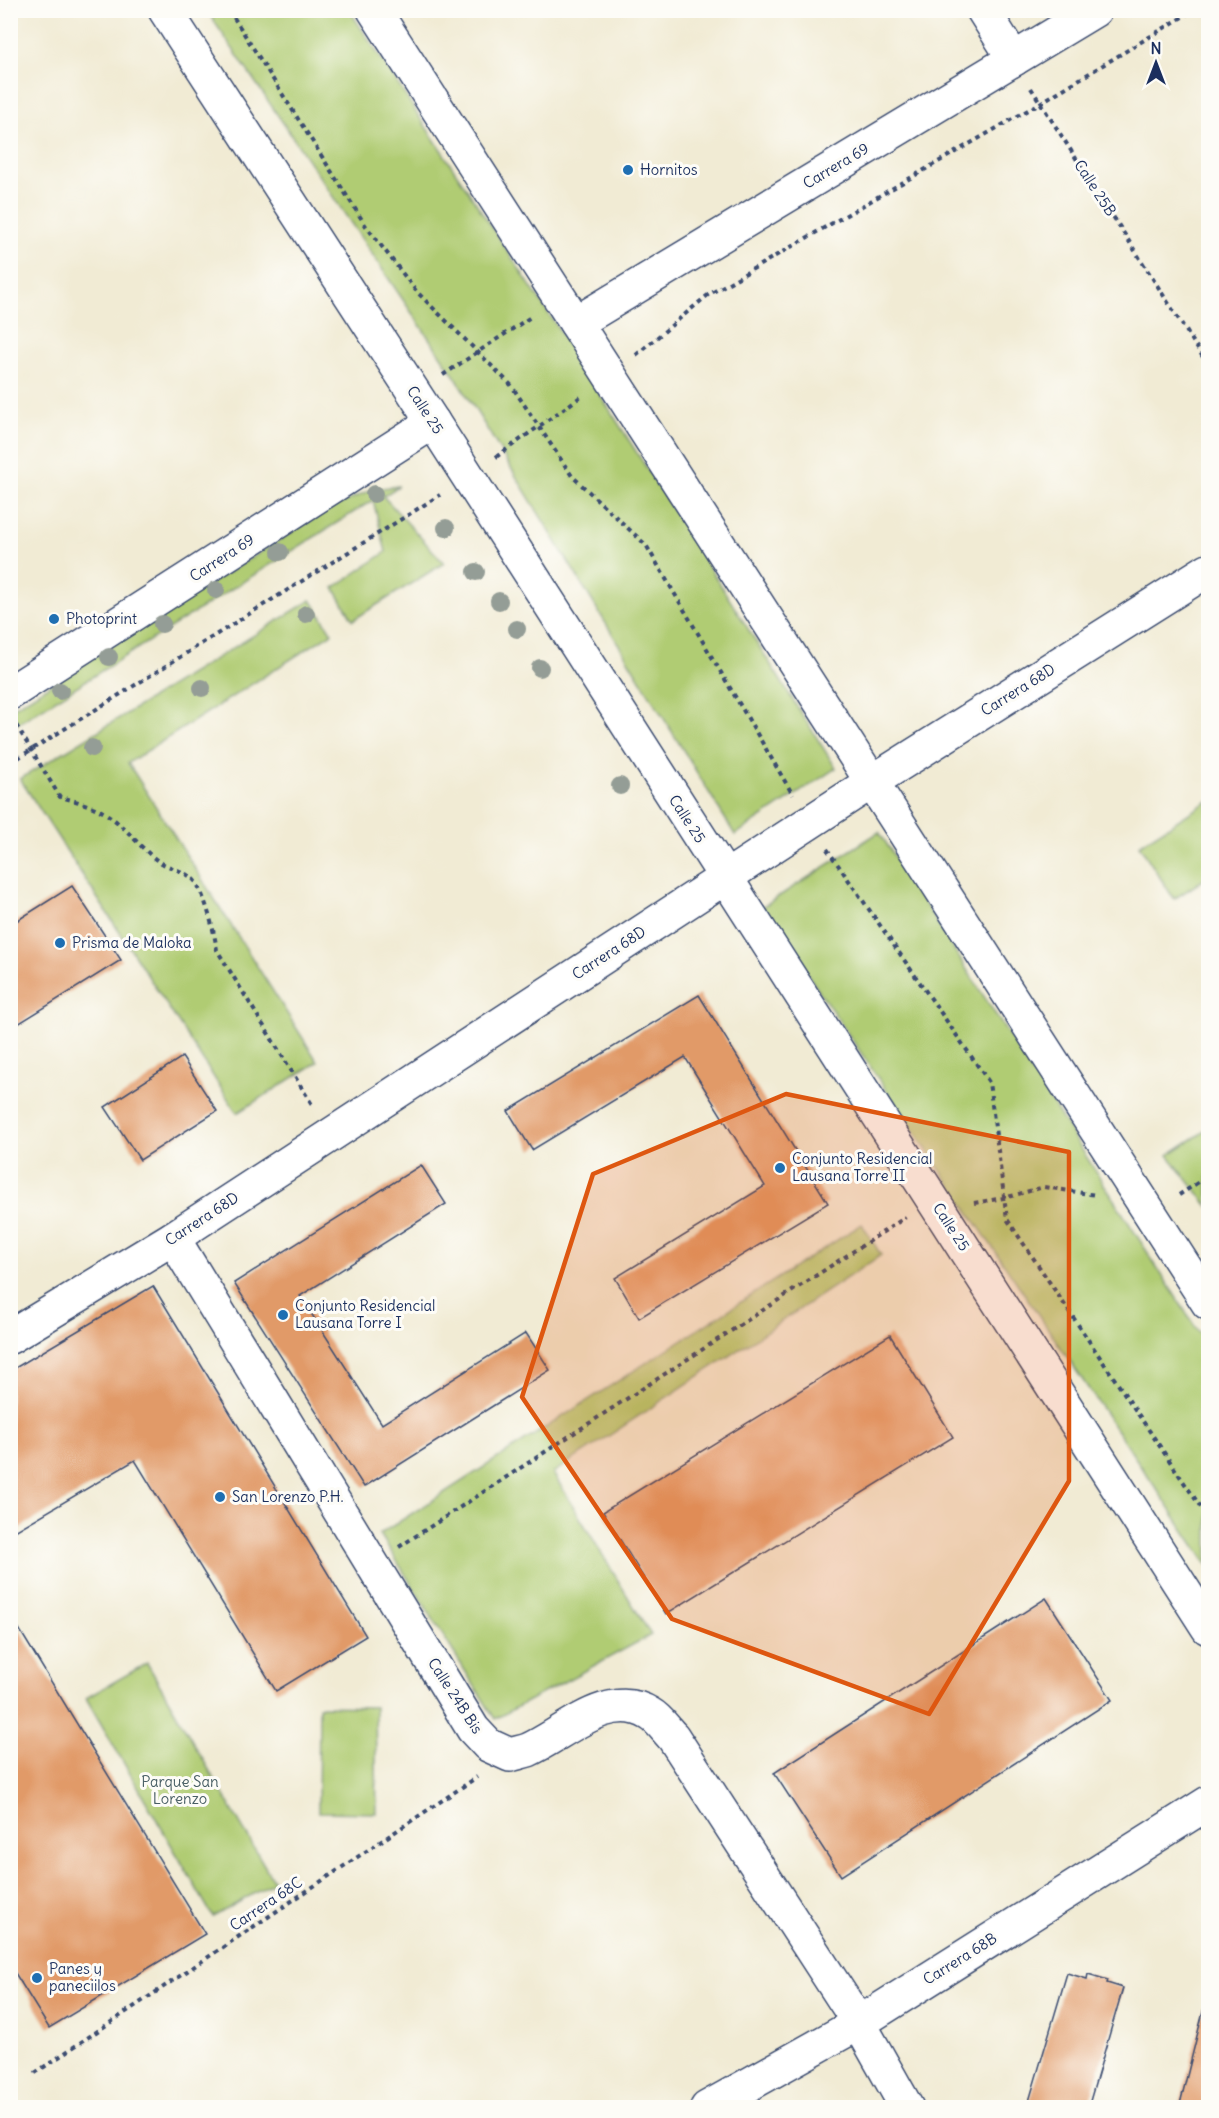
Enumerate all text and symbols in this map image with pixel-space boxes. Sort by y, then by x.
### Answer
north arrow [1126,33,1186,93]
text: N [1150,38,1162,58]
street label: Carrera 69 [799,138,872,193]
street label: Calle 25B [1070,156,1121,220]
place label: Hornitos [640,160,698,179]
marker: Hornitos [621,163,635,177]
street label: Calle 25 [403,382,448,437]
street label: Carrera 69 [186,530,258,586]
place label: Photoprint [66,609,137,628]
marker: Photoprint [47,612,61,626]
street label: Carrera 68D [977,659,1058,720]
street label: Calle 25 [665,791,710,846]
street label: Carrera 68D [568,922,649,983]
place label: Prisma de Maloka [72,933,192,952]
marker: Prisma de Maloka [53,936,67,950]
place label: Conjunto Residencial Lausana Torre II [792,1149,932,1185]
marker: Conjunto Residencial Lausana Torre II [773,1161,787,1175]
street label: Carrera 68D [161,1188,242,1249]
street label: Calle 25 [929,1199,974,1254]
place label: Conjunto Residencial Lausana Torre I [295,1296,435,1332]
marker: Conjunto Residencial Lausana Torre I [276,1308,290,1322]
place label: San Lorenzo P.H. [232,1487,344,1506]
marker: San Lorenzo P.H. [213,1490,227,1504]
street label: Calle 24B Bis [424,1654,487,1737]
park label: Parque San Lorenzo [141,1772,219,1808]
street label: Carrera 68C [226,1872,306,1935]
street label: Carrera 68B [919,1928,1000,1989]
place label: Panes y paneciilos [49,1959,116,1995]
marker: Panes y paneciilos [30,1971,44,1985]

